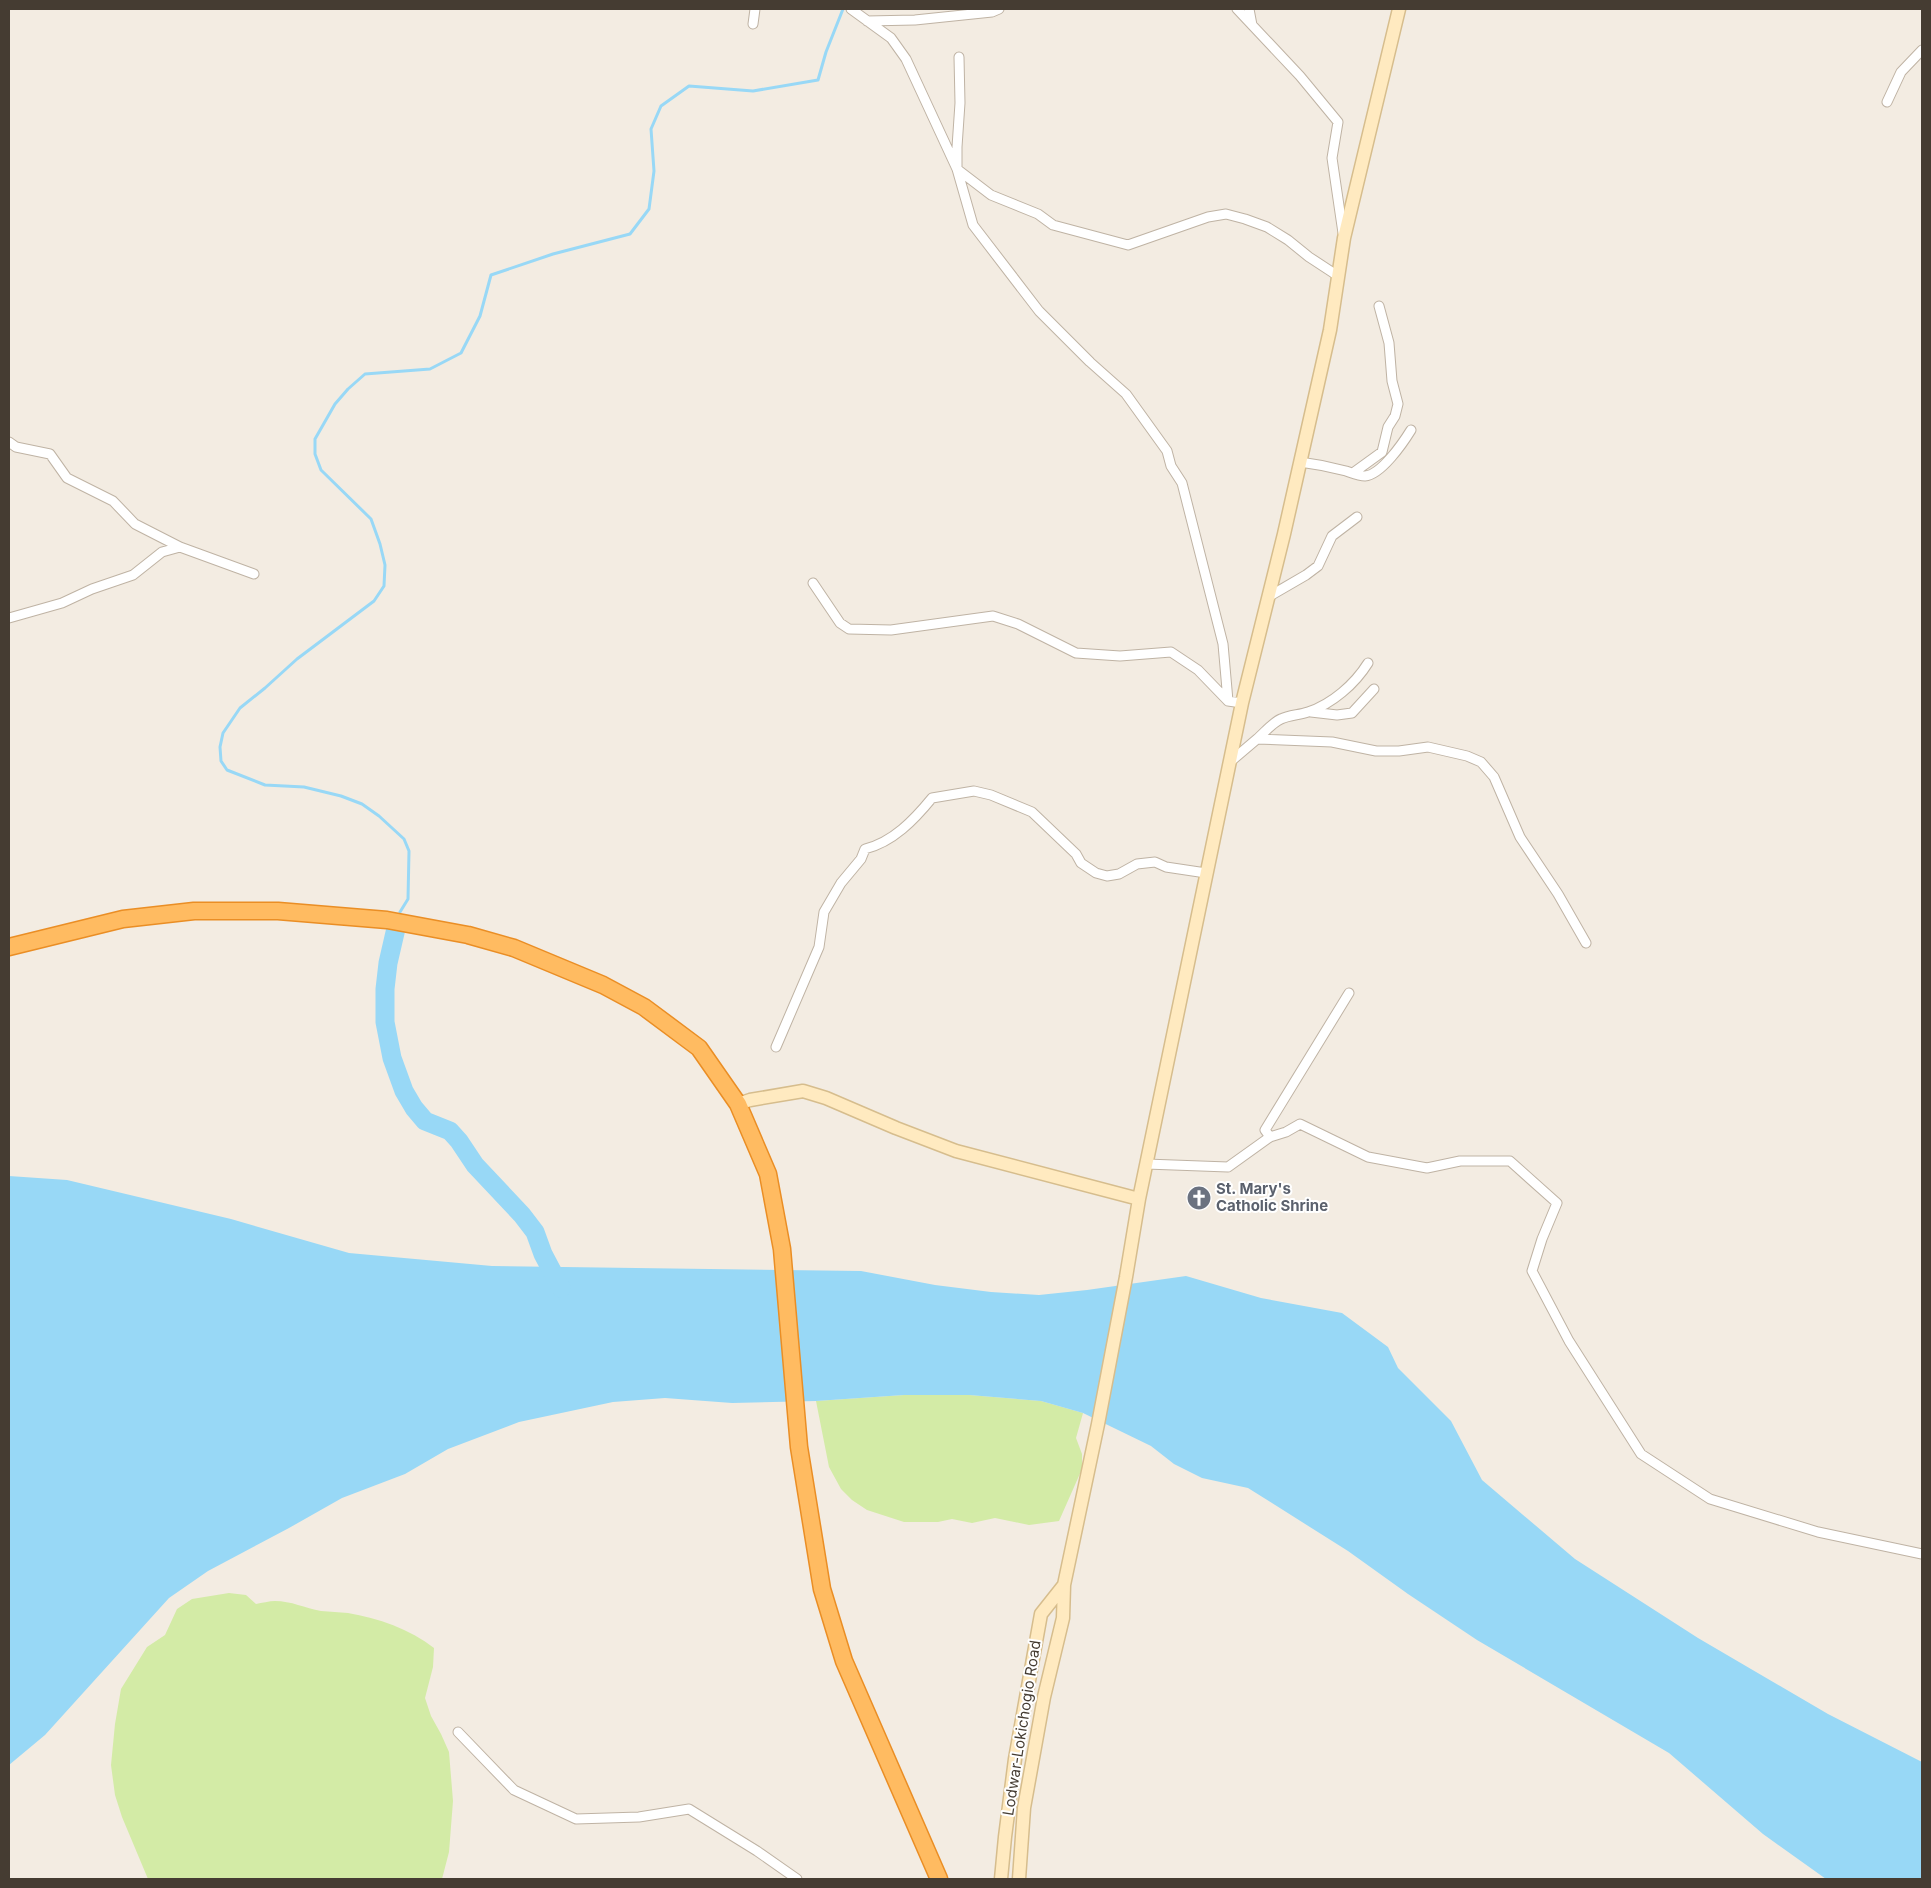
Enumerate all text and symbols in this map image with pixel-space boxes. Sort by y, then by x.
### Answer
place label: St. Mary's Catholic Shrine [1216,1179,1328,1215]
church icon: St. Mary's Catholic Shrine [1186,1185,1212,1211]
street label: Lodwar-Lokichogio Road [998,1639,1045,1817]

